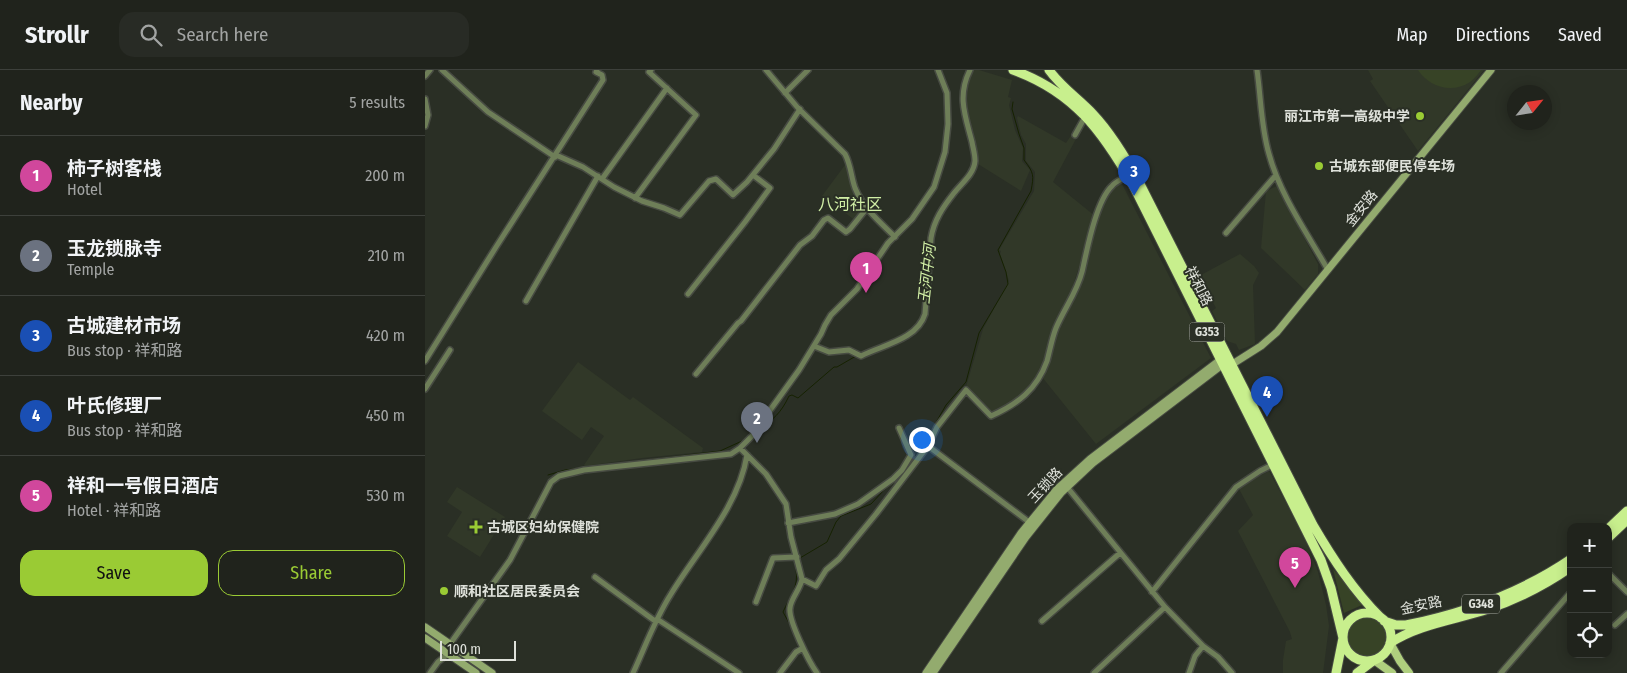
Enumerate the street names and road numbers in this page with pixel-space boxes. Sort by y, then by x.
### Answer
street label: 金安路 [1342,187,1381,230]
street label: 祥和路 [1181,264,1216,309]
road number: G353 [1189,322,1225,342]
street label: 玉锁路 [1025,464,1066,506]
street label: 金安路 [1399,593,1443,618]
road number: G348 [1462,594,1500,614]

